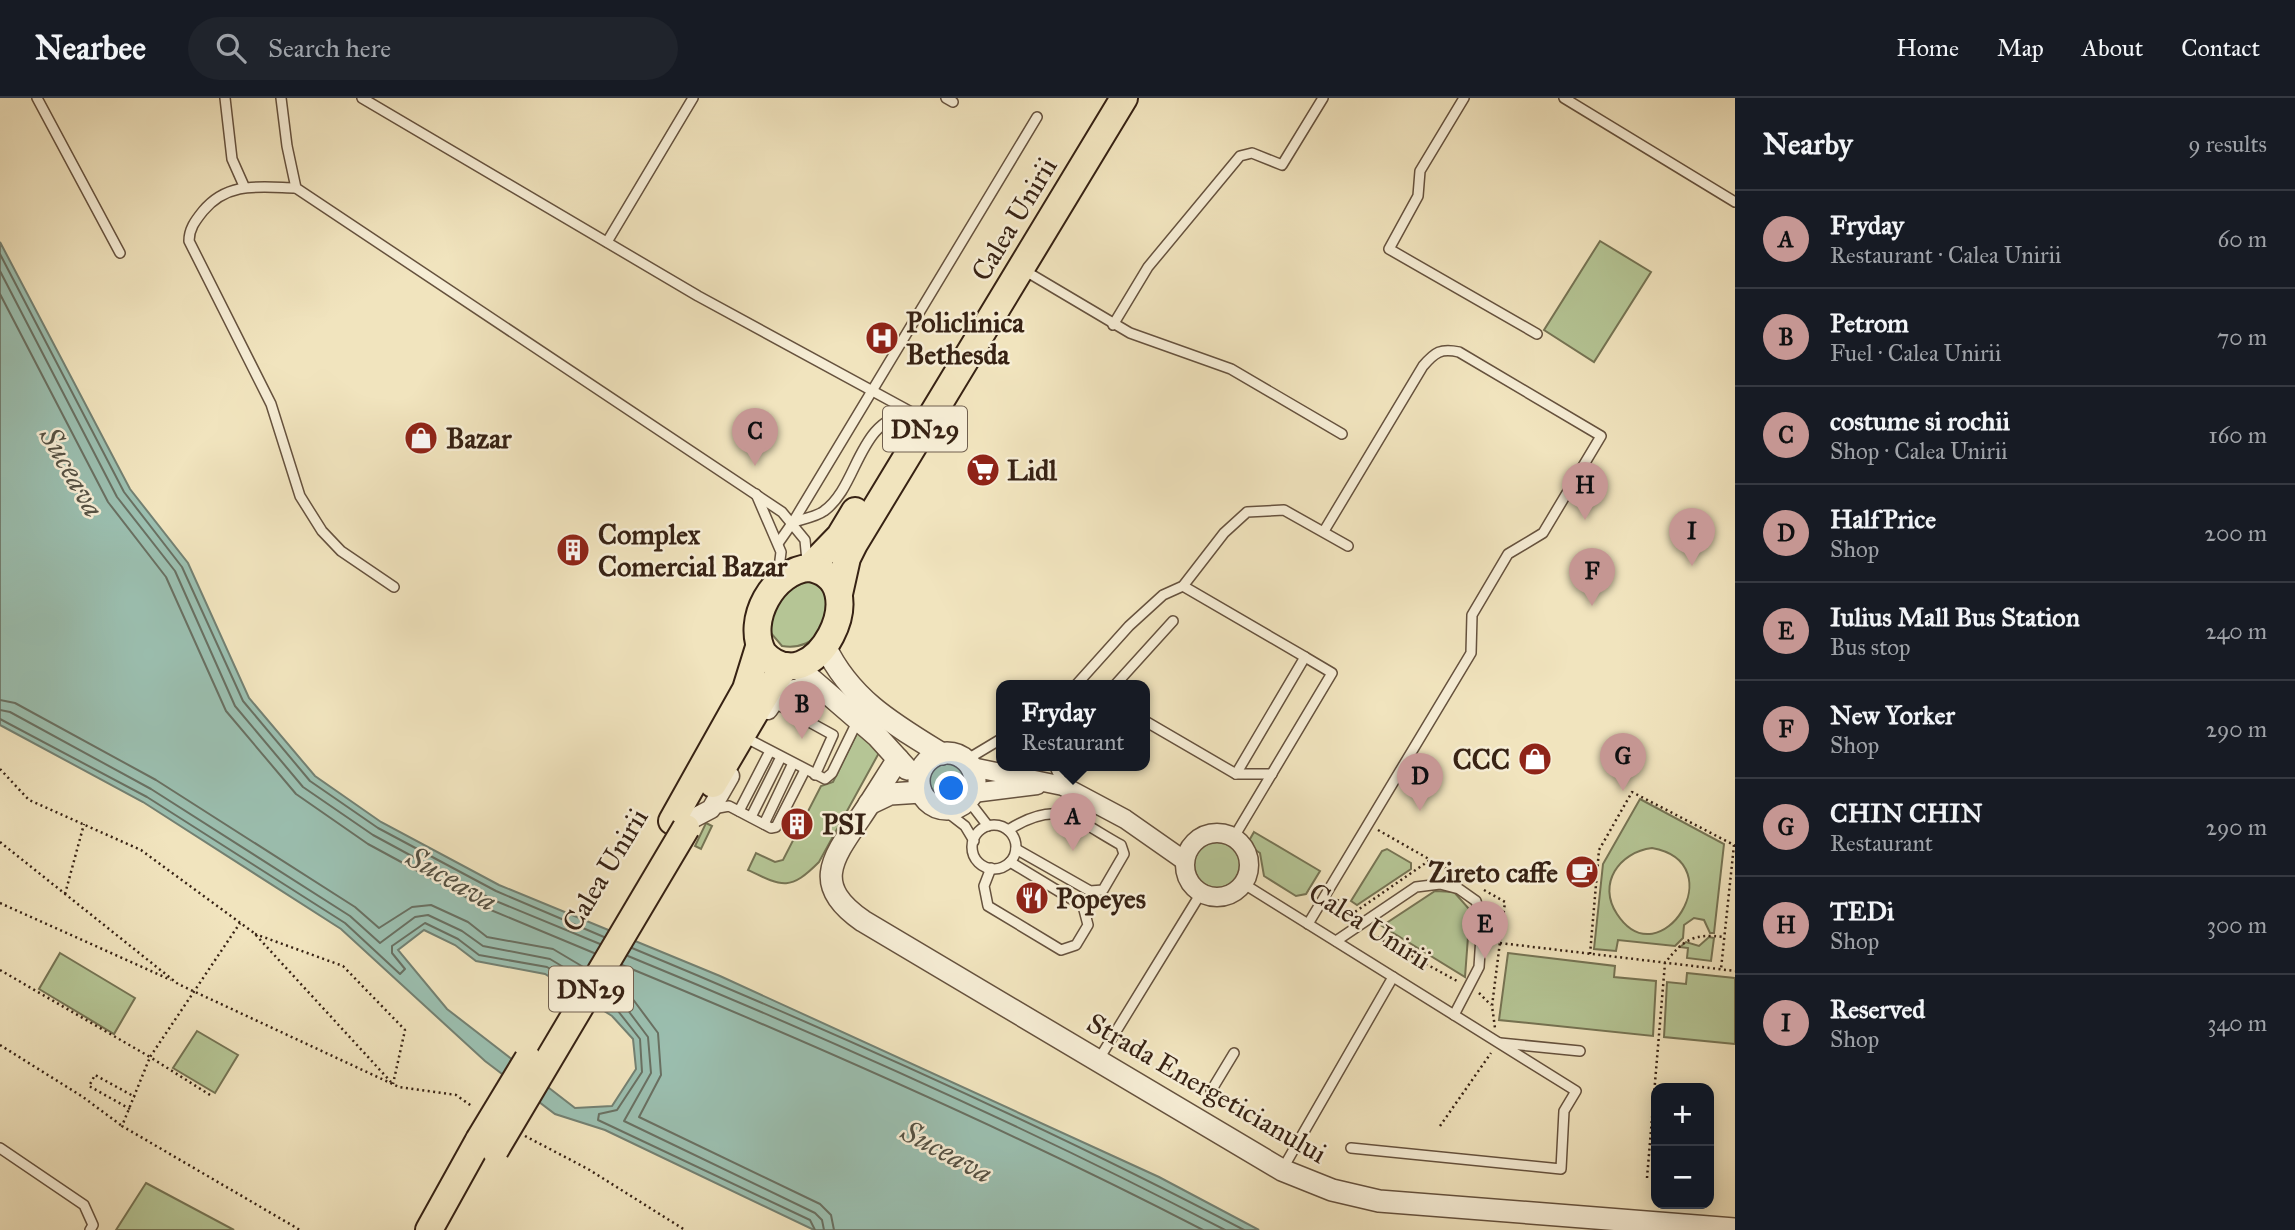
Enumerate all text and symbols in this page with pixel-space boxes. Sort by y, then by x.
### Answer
search box [188,17,678,80]
text: Nearbee [35,28,146,68]
icon: search [212,29,250,67]
text: Search here [268,32,391,64]
text: Home [1896,33,1959,63]
text: Map [1997,33,2044,63]
text: About [2082,33,2143,63]
text: Contact [2181,33,2260,63]
text: Nearby [1763,126,1853,162]
text: 9 results [2188,130,2267,158]
street label: Calea Unirii [963,151,1065,287]
text: Fryday [1830,209,1904,241]
text: A [1778,225,1794,253]
text: 60 m [2218,225,2267,253]
text: Restaurant · Calea Unirii [1830,241,2061,269]
place label: Policlinica Bethesda [906,305,1025,372]
text: Petrom [1830,307,1909,339]
hospital icon: Policlinica Bethesda [863,319,901,357]
text: B [1778,323,1794,351]
text: 70 m [2217,323,2267,351]
text: Fuel · Calea Unirii [1830,339,2001,367]
text: costume si rochii [1830,405,2010,437]
road number: DN29 [883,406,967,452]
pin: C [732,408,778,466]
shop icon: Bazar [402,419,440,457]
water label: Suceava [31,420,112,524]
place label: Bazar [446,421,512,456]
text: C [1778,421,1794,449]
text: 160 m [2209,421,2267,449]
text: Shop · Calea Unirii [1830,437,2008,465]
supermarket icon: Lidl [964,451,1002,489]
place label: Lidl [1007,453,1057,488]
pin: H [1562,462,1608,520]
text: HalfPrice [1830,503,1936,535]
pin: I [1669,508,1715,566]
place label: Complex Comercial Bazar [598,517,788,584]
text: D [1777,519,1795,547]
text: 200 m [2205,519,2267,547]
building icon: Complex Comercial Bazar [554,531,592,569]
text: Shop [1830,535,1879,563]
pin: F [1569,548,1615,606]
text: Iulius Mall Bus Station [1830,601,2080,633]
text: E [1778,617,1794,645]
text: 240 m [2205,617,2267,645]
text: Bus stop [1830,633,1911,661]
popup [996,680,1150,771]
pin: B [779,681,825,739]
text: Fryday [1022,696,1096,728]
text: New Yorker [1830,699,1955,731]
text: F [1778,715,1794,743]
text: 290 m [2206,715,2267,743]
text: Restaurant [1022,728,1124,756]
text: Shop [1830,731,1879,759]
pin: G [1600,733,1646,791]
shop icon: CCC [1516,740,1554,778]
place label: CCC [1453,742,1510,777]
pin: D [1397,753,1443,811]
your location [934,771,968,805]
pin: A [1050,793,1096,851]
text: CHIN CHIN [1830,797,1982,829]
street label: Calea Unirii [554,802,656,938]
building icon: PSI [778,805,816,843]
place label: PSI [822,807,866,842]
text: G [1778,813,1794,841]
text: 290 m [2206,813,2267,841]
text: Restaurant [1830,829,1933,857]
water label: Suceava [400,838,504,919]
cafe icon: Zireto caffe [1563,853,1601,891]
place label: Zireto caffe [1429,855,1558,890]
street label: Calea Unirii [1302,875,1438,978]
restaurant icon: Popeyes [1013,879,1051,917]
place label: Popeyes [1056,881,1146,916]
text: TEDi [1830,895,1894,927]
pin: E [1462,901,1508,959]
text: H [1776,911,1796,939]
text: 300 m [2207,911,2267,939]
text: Shop [1830,927,1879,955]
road number: DN29 [549,967,633,1012]
text: Reserved [1830,993,1925,1025]
street label: Strada Energeticianului [1081,1005,1333,1171]
text: I [1781,1009,1791,1037]
text: 340 m [2207,1009,2267,1037]
text: Shop [1830,1025,1879,1053]
map controls [1651,1083,1714,1209]
button: + [1651,1083,1714,1146]
water label: Suceava [894,1113,999,1191]
button: − [1651,1146,1714,1209]

